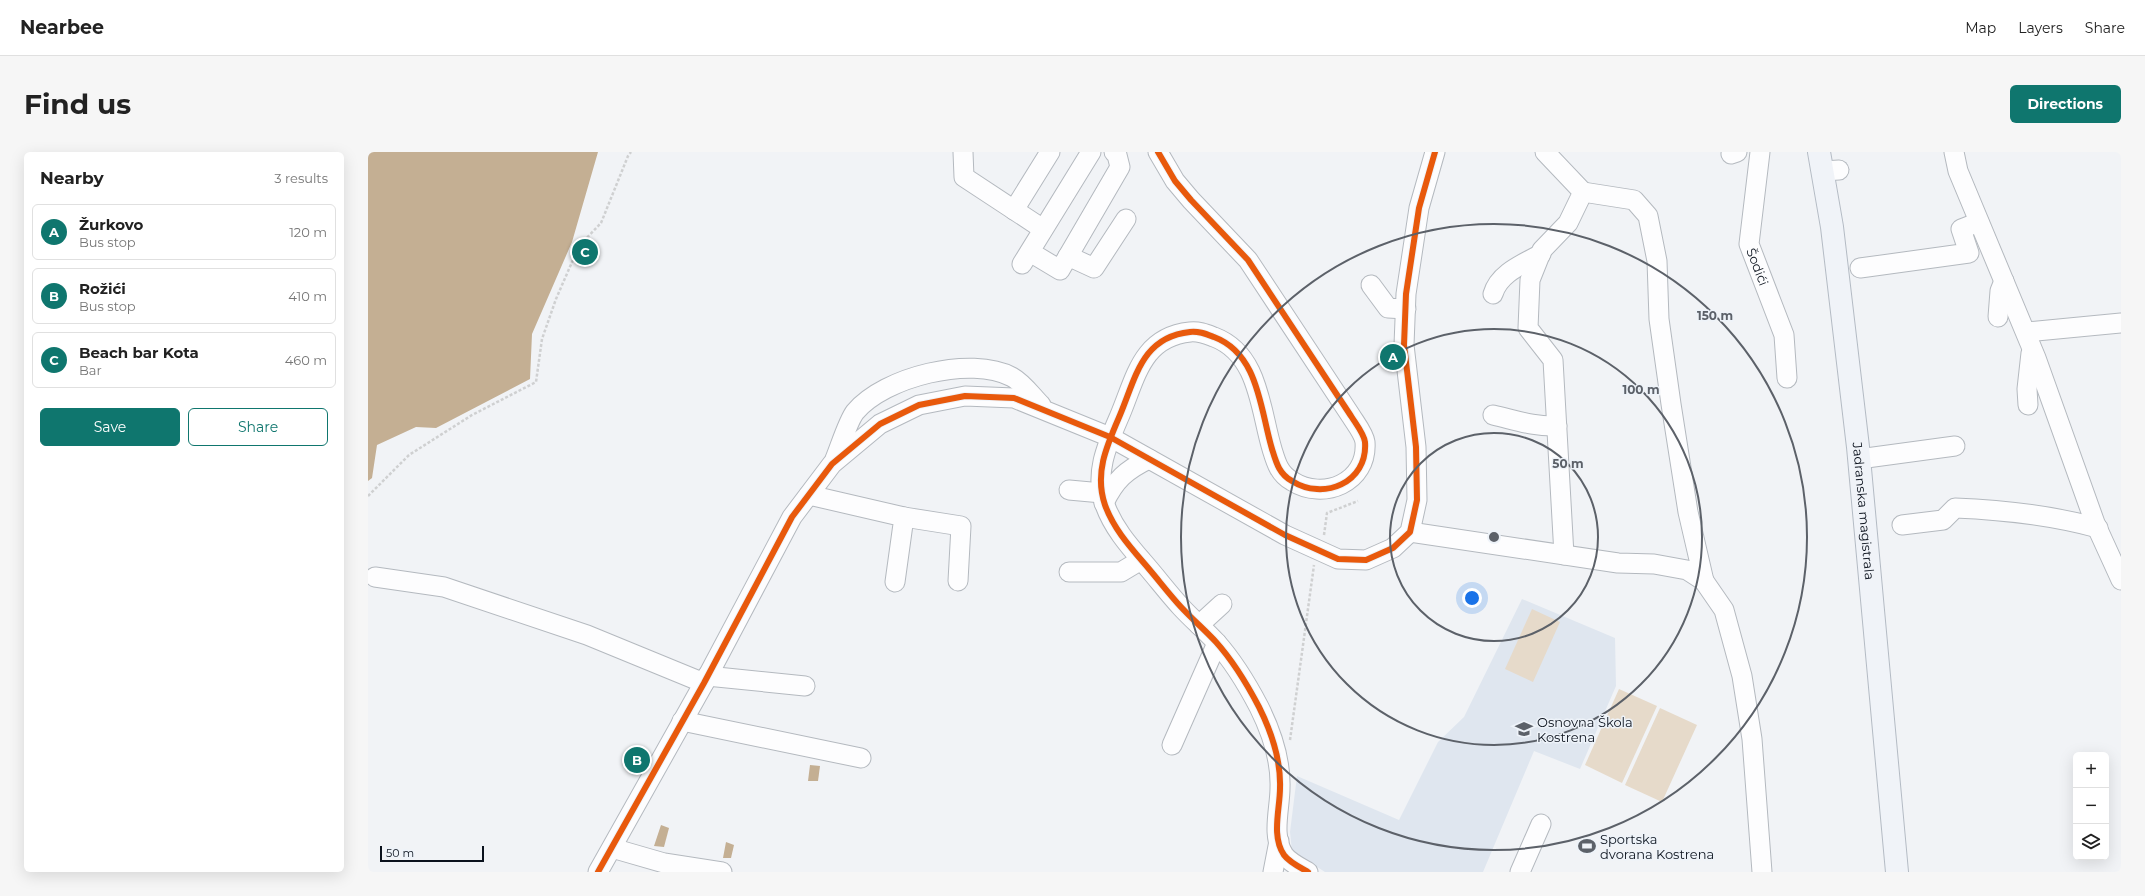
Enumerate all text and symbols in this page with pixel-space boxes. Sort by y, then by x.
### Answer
text: Nearbee [20,16,104,39]
text: Map [1965,19,1996,37]
text: Layers [2018,19,2063,37]
text: Share [2085,19,2125,37]
button: Directions [2010,85,2121,123]
text: Find us [24,87,131,121]
text: Nearby [40,168,104,188]
text: 3 results [274,170,328,186]
text: Žurkovo [79,215,143,234]
text: A [49,224,59,240]
text: 120 m [289,224,327,240]
text: Bus stop [79,234,136,250]
pin: C [572,237,598,267]
street label: Šodići [1743,246,1772,288]
text: Rožići [79,279,126,298]
text: B [49,288,59,304]
text: 410 m [288,288,327,304]
text: Bus stop [79,298,136,314]
text: 150 m [1697,308,1733,323]
pin: A [1380,342,1406,372]
text: Beach bar Kota [79,343,199,362]
text: C [49,352,59,368]
text: 460 m [285,352,327,368]
text: Bar [79,362,102,378]
text: 100 m [1623,382,1659,397]
button: Save [40,408,180,446]
button: Share [188,408,328,446]
street label: Jadranska magistrala [1849,440,1878,581]
text: 50 m [1552,456,1584,471]
centre of rings [1487,530,1501,544]
your location [1462,588,1482,608]
place label: Osnovna Škola Kostrena [1537,714,1633,745]
school or university icon: Osnovna Škola Kostrena [1514,719,1534,739]
pin: B [624,745,650,775]
map controls [2073,752,2109,860]
button: + [2073,752,2109,788]
button: − [2073,788,2109,824]
button: layers [2073,824,2109,860]
place label: Sportska dvorana Kostrena [1600,831,1714,862]
sports icon: Sportska dvorana Kostrena [1577,836,1597,856]
scale bar [380,844,484,863]
text: 50 m [386,846,414,860]

